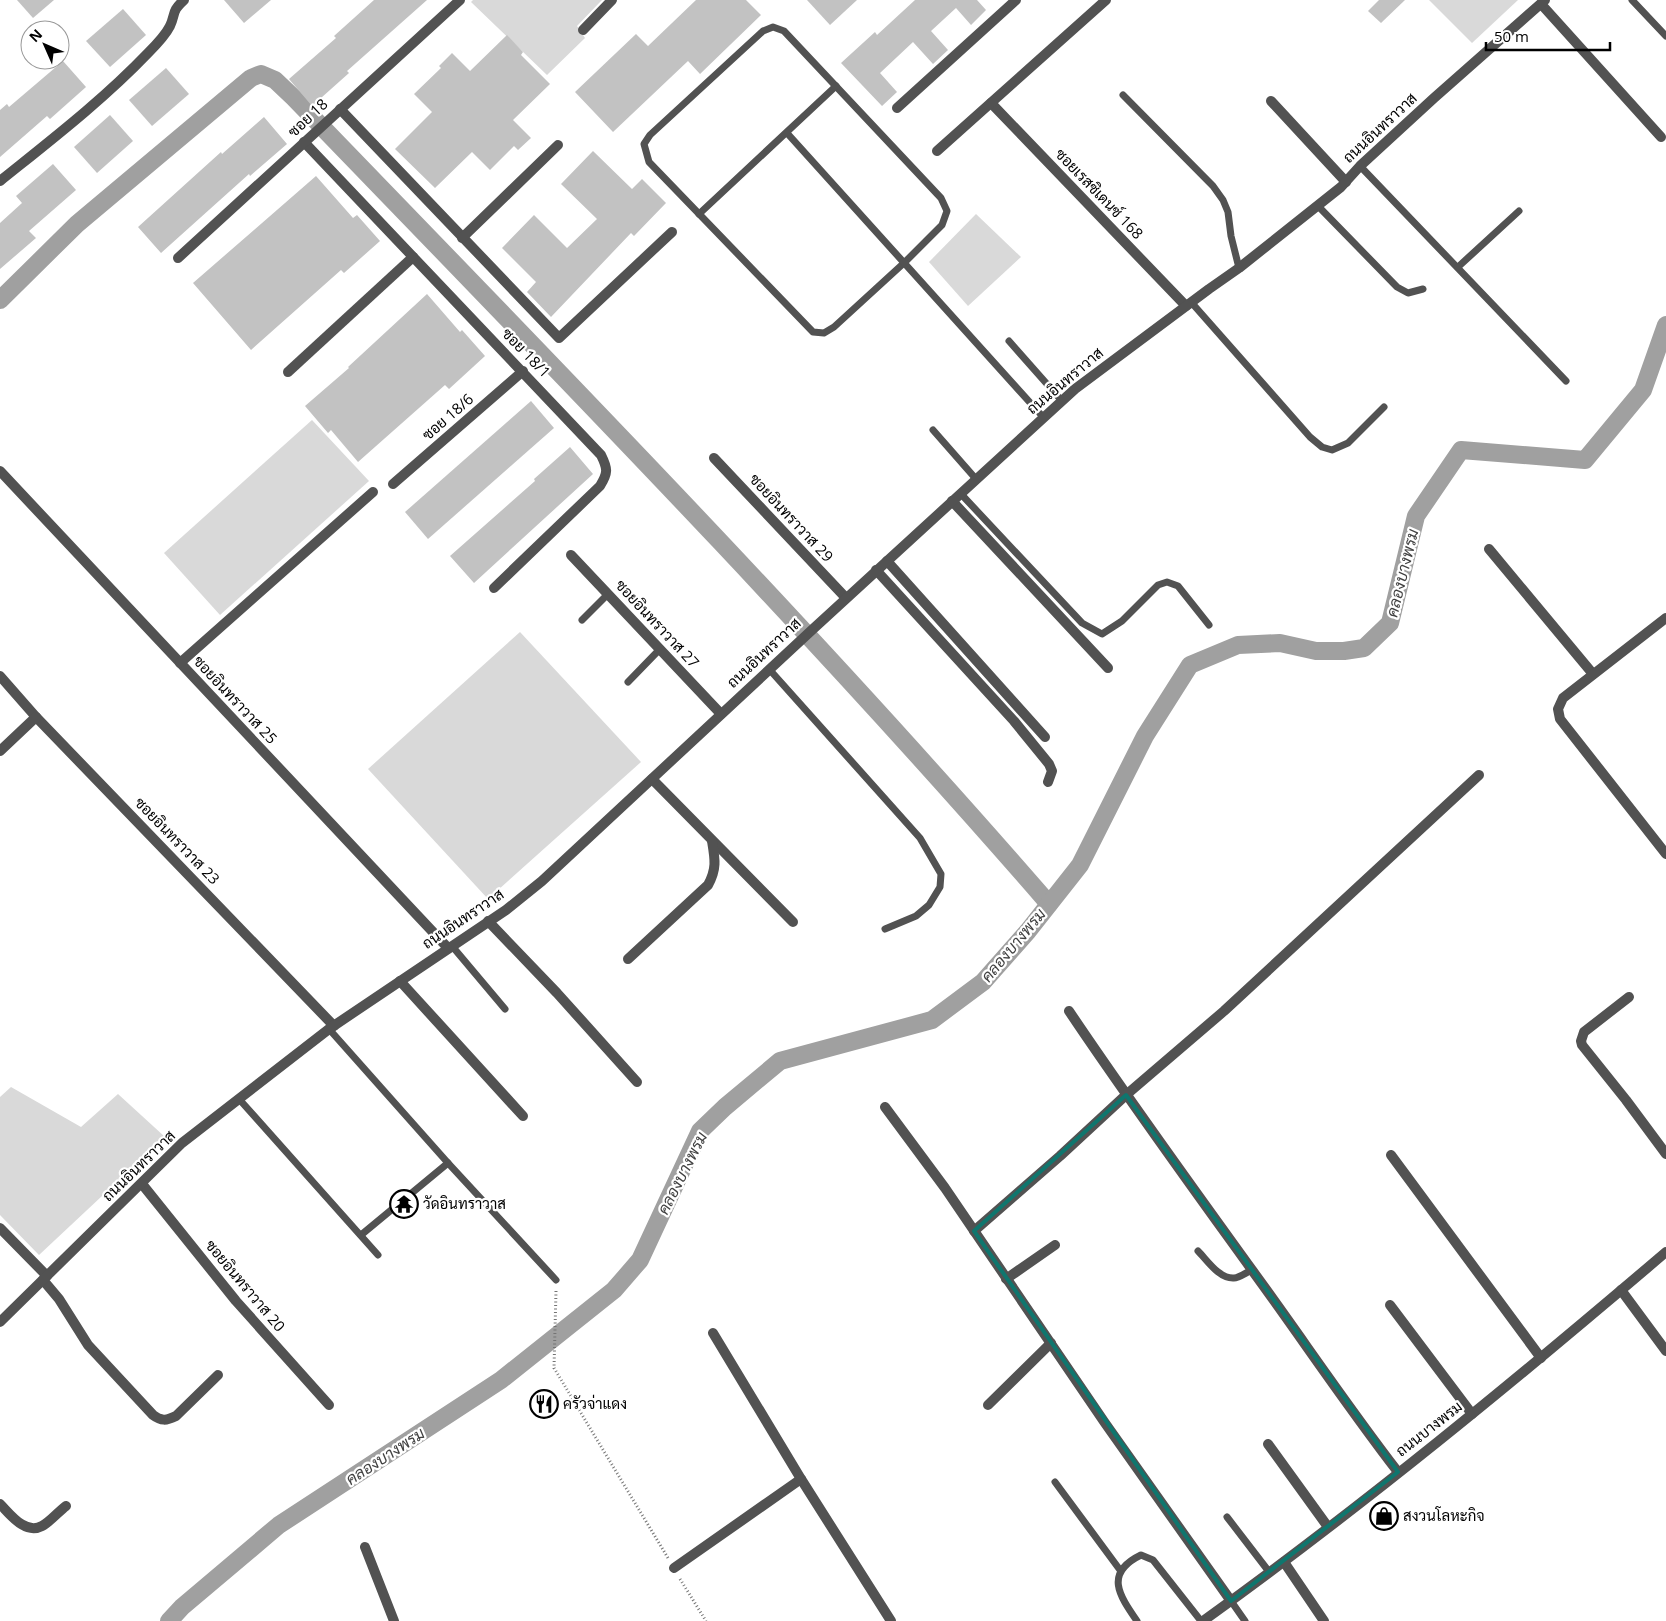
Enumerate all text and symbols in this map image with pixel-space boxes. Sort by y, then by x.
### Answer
north arrow [20,20,70,70]
scale bar [1486,20,1610,52]
text: N [25,25,46,46]
text: 50 m [1494,26,1529,46]
street label: ถนนอินทราวาส [1338,88,1421,167]
street label: ซอย 18 [283,94,332,141]
street label: ซอยเรสซิเดนซ์ 168 [1051,144,1148,243]
street label: ซอย 18/1 [498,323,555,381]
street label: ถนนอินทราวาส [1022,342,1107,418]
street label: ซอย 18/6 [417,388,477,444]
street label: ซอยอินทราวาส 29 [746,469,838,566]
water label: คลองบางพรม [1380,527,1424,619]
street label: ซอยอินทราวาส 27 [612,575,704,672]
street label: ถนนอินทราวาส [722,613,805,692]
street label: ซอยอินทราวาส 25 [190,651,282,748]
street label: ซอยอินทราวาส 23 [131,792,225,888]
street label: ถนนอินทราวาส [418,884,507,953]
water label: คลองบางพรม [976,903,1050,987]
street label: ถนนอินทราวาส [97,1125,179,1205]
water label: คลองบางพรม [652,1128,712,1218]
temple icon: วัดอินทราวาส [389,1189,419,1219]
place label: วัดอินทราวาส [423,1193,506,1213]
street label: ซอยอินทราวาส 20 [201,1235,290,1335]
restaurant icon: ครัวจ่าแดง [529,1389,559,1419]
place label: ครัวจ่าแดง [563,1393,627,1413]
street label: ถนนบางพรม [1391,1396,1466,1460]
water label: คลองบางพรม [341,1422,429,1490]
shop icon: สงวนโลหะกิจ [1369,1501,1399,1531]
place label: สงวนโลหะกิจ [1403,1505,1485,1525]

